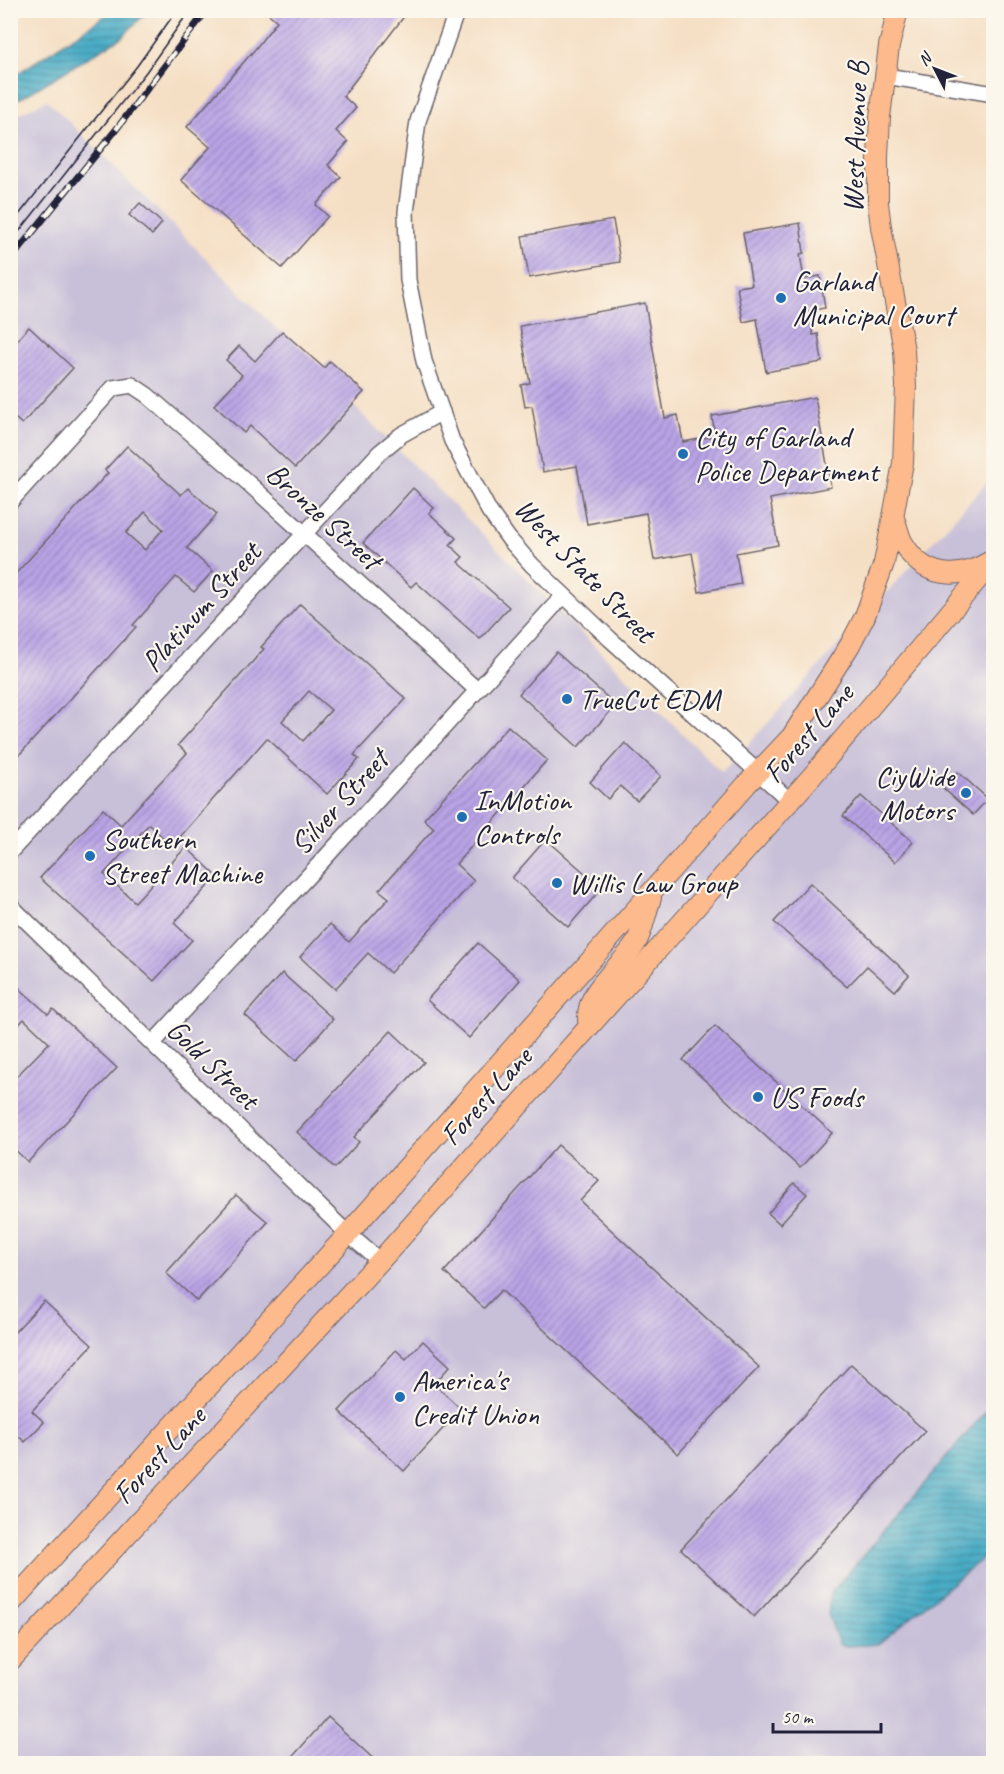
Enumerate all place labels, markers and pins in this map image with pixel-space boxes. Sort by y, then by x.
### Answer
place label: Garland Municipal Court [793,262,958,334]
marker: Garland Municipal Court [774,291,788,305]
place label: City of Garland Police Department [695,418,881,490]
marker: City of Garland Police Department [676,447,690,461]
place label: TrueCut EDM [579,680,722,718]
marker: TrueCut EDM [560,692,574,706]
place label: CiyWide Motors [875,757,957,829]
place label: InMotion Controls [474,781,573,853]
marker: CiyWide Motors [959,786,973,800]
marker: InMotion Controls [455,810,469,824]
place label: Southern Street Machine [102,820,264,892]
marker: Southern Street Machine [83,849,97,863]
place label: Willis Law Group [569,864,739,902]
marker: Willis Law Group [550,876,564,890]
place label: US Foods [770,1078,866,1116]
marker: US Foods [751,1090,765,1104]
place label: America's Credit Union [412,1361,539,1433]
marker: America's Credit Union [393,1390,407,1404]

